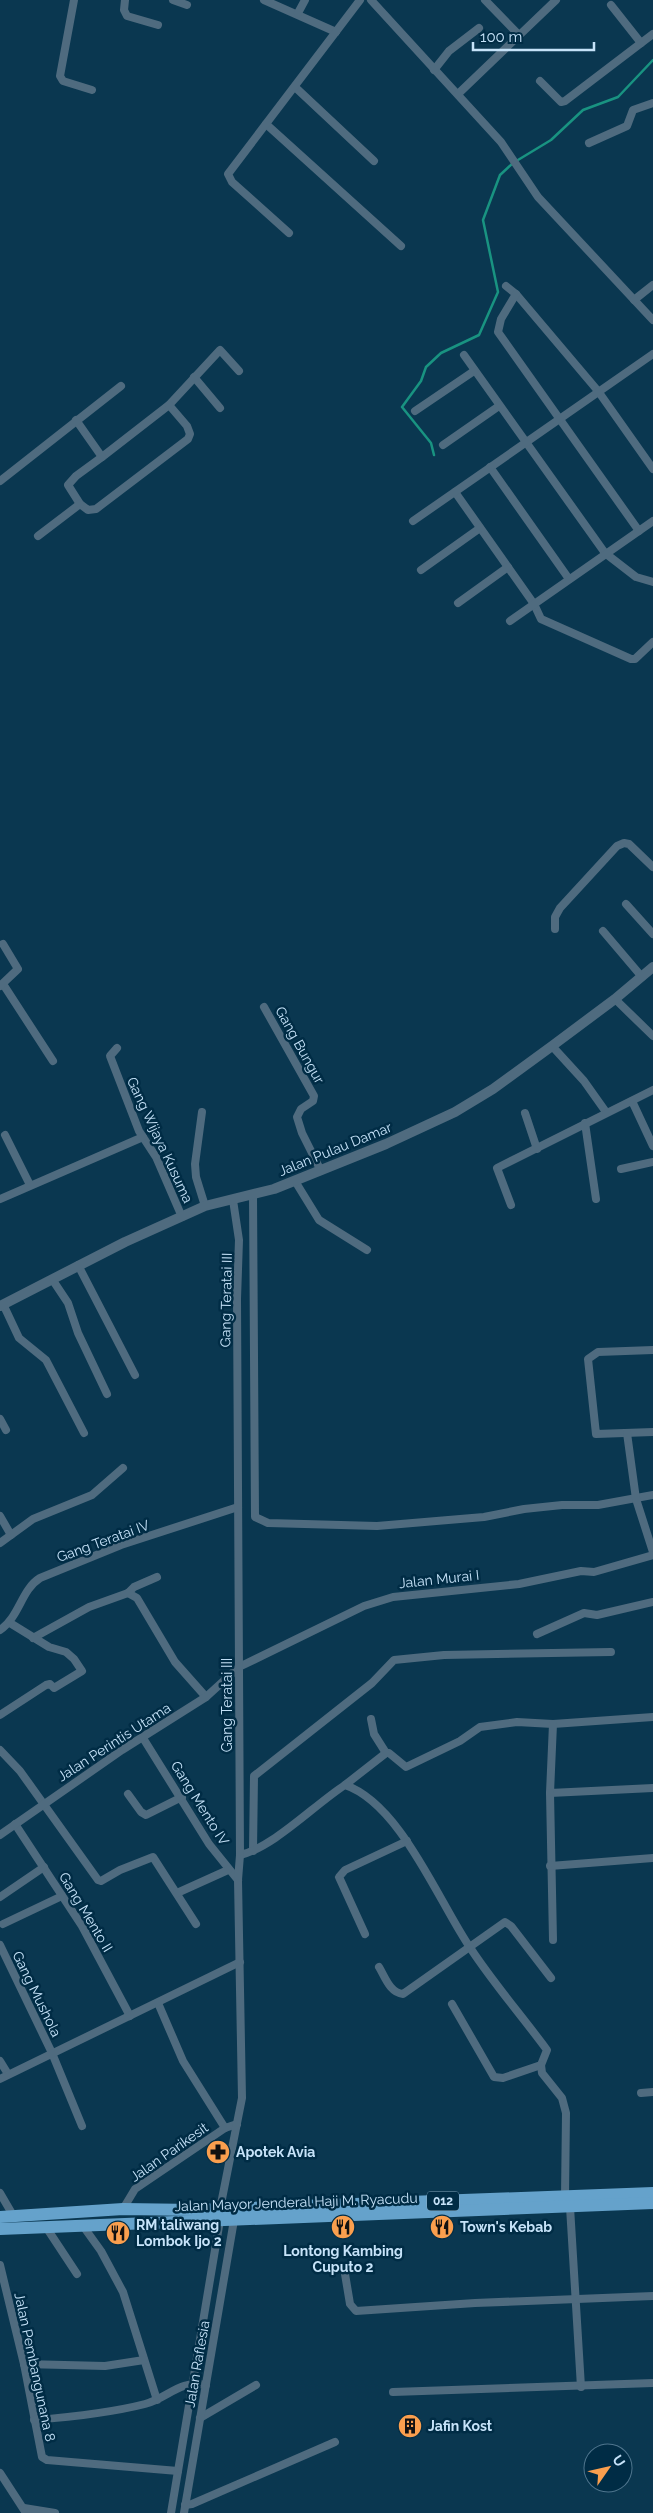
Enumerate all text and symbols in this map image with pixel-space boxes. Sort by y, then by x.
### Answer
scale bar [473,20,594,52]
text: 100 m [480,28,522,46]
street label: Gang Bungur [272,1004,328,1086]
street label: Gang Wijaya Kusuma [124,1075,196,1205]
street label: Jalan Pulau Damar [276,1119,394,1179]
street label: Gang Teratai III [217,1253,235,1347]
street label: Gang Teratai IV [55,1517,152,1565]
street label: Jalan Murai I [398,1567,480,1591]
street label: Gang Teratai III [219,1658,235,1752]
street label: Jalan Perintis Utama [54,1699,174,1785]
street label: Gang Mento IV [168,1758,232,1848]
street label: Gang Mento II [56,1869,116,1955]
street label: Gang Mushola [9,1949,65,2039]
street label: Jalan Parikesit [127,2119,211,2185]
pharmacy icon: Apotek Avia [205,2139,231,2165]
place label: Apotek Avia [236,2144,315,2160]
street label: Jalan Mayor Jenderal Haji M. Ryacudu [174,2190,418,2214]
road number: 012 [427,2192,459,2210]
restaurant icon: Lontong Kambing Cuputo 2 [330,2214,356,2240]
restaurant icon: Town's Kebab [429,2214,455,2240]
place label: RM taliwang Lombok Ijo 2 [136,2217,222,2249]
place label: Town's Kebab [460,2219,552,2235]
restaurant icon: RM taliwang Lombok Ijo 2 [105,2220,131,2246]
place label: Lontong Kambing Cuputo 2 [283,2243,403,2275]
street label: Jalan Pembangunana 8 [11,2291,59,2443]
street label: Jalan Raflesia [181,2319,213,2409]
building icon: Jafin Kost [397,2413,423,2439]
place label: Jafin Kost [428,2418,493,2434]
north arrow [583,2443,633,2493]
text: U [609,2452,628,2470]

